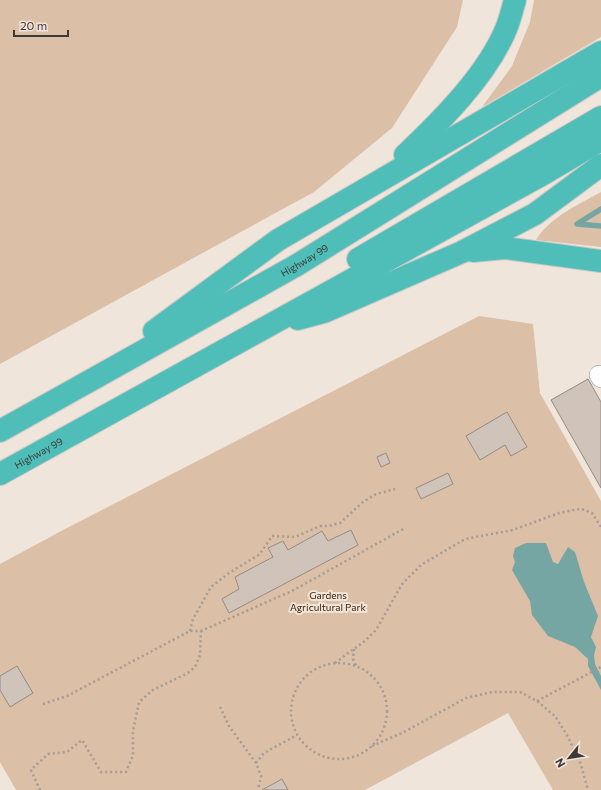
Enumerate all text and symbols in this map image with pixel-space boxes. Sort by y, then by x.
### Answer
scale bar [14,12,68,38]
text: 20 m [20,18,47,32]
street label: Highway 99 [278,241,330,279]
street label: Highway 99 [12,435,65,471]
park label: Gardens Agricultural Park [290,589,367,613]
north arrow [549,738,589,778]
text: N [552,756,568,770]

